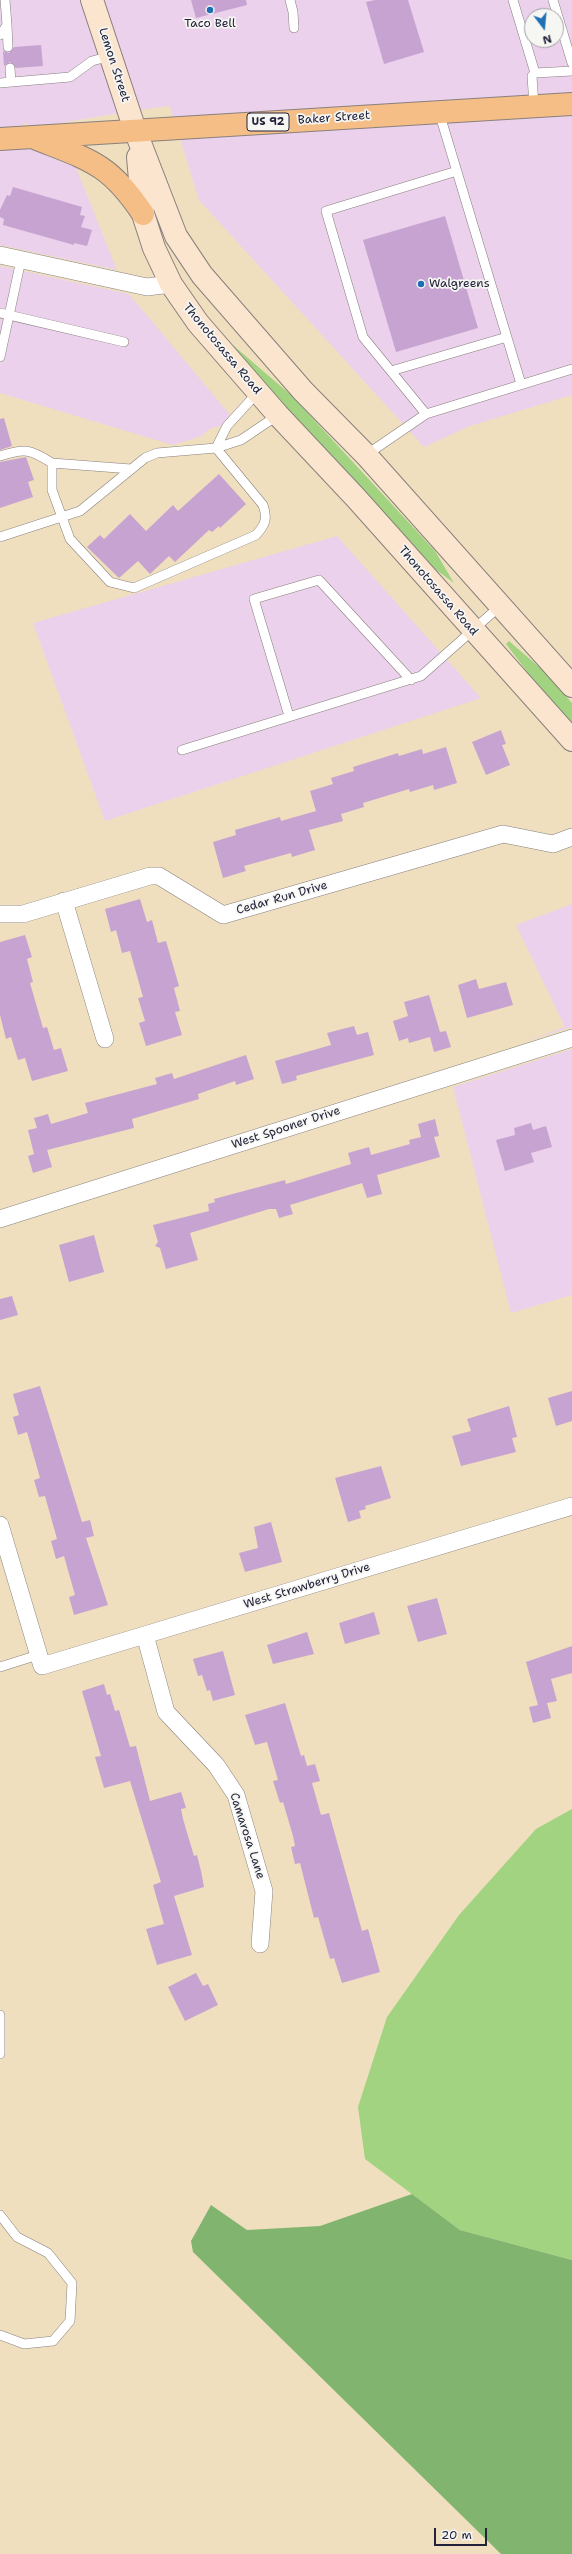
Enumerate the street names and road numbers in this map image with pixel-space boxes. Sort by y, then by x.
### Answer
street label: Lemon Street [95,26,133,104]
street label: Baker Street [297,108,371,128]
road number: US 92 [247,113,289,131]
street label: Thonotosassa Road [180,301,264,397]
street label: Thonotosassa Road [395,543,481,639]
street label: Cedar Run Drive [235,878,329,918]
street label: West Spooner Drive [230,1104,342,1152]
street label: West Strawberry Drive [242,1560,372,1612]
street label: Camarosa Lane [226,1791,268,1881]

